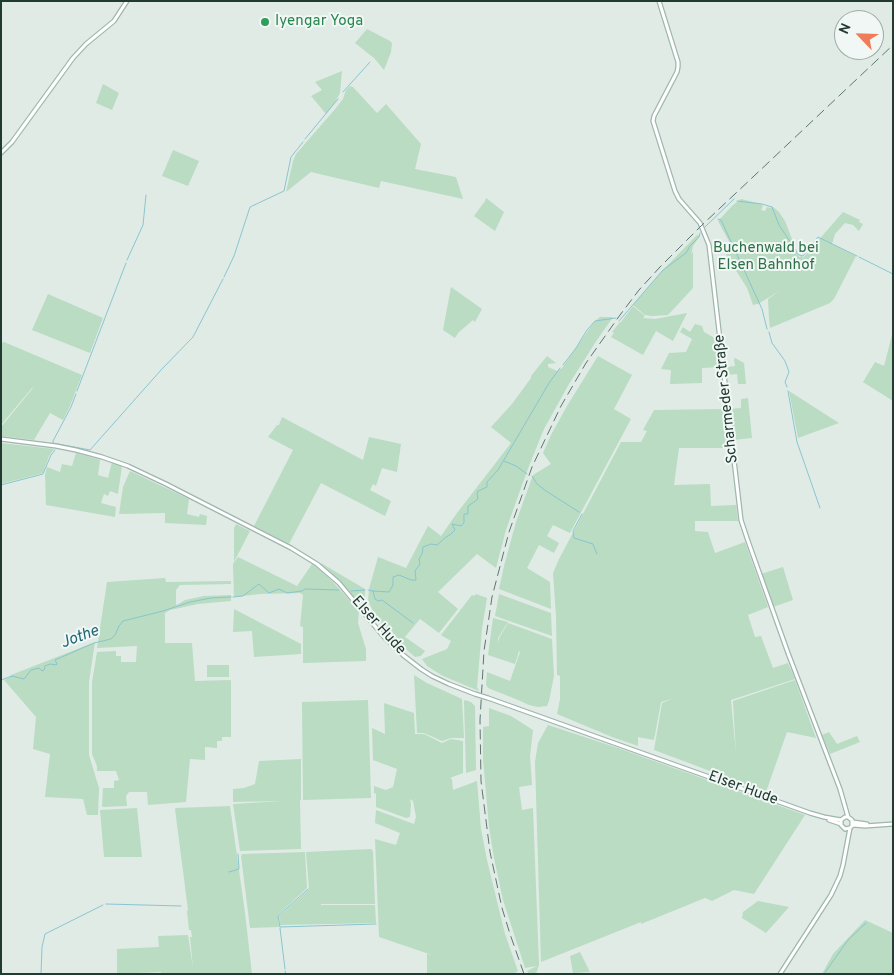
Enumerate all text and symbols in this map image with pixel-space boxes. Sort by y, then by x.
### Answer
north arrow [834,10,884,60]
place label: Iyengar Yoga [275,13,363,31]
marker: Iyengar Yoga [259,16,271,28]
text: N [836,21,856,37]
park label: Buchenwald bei Elsen Bahnhof [713,240,819,275]
street label: Scharmeder Straße [711,334,743,464]
street label: Elser Hude [347,593,409,659]
water label: Jothe [58,622,102,654]
street label: Elser Hude [706,768,780,810]

